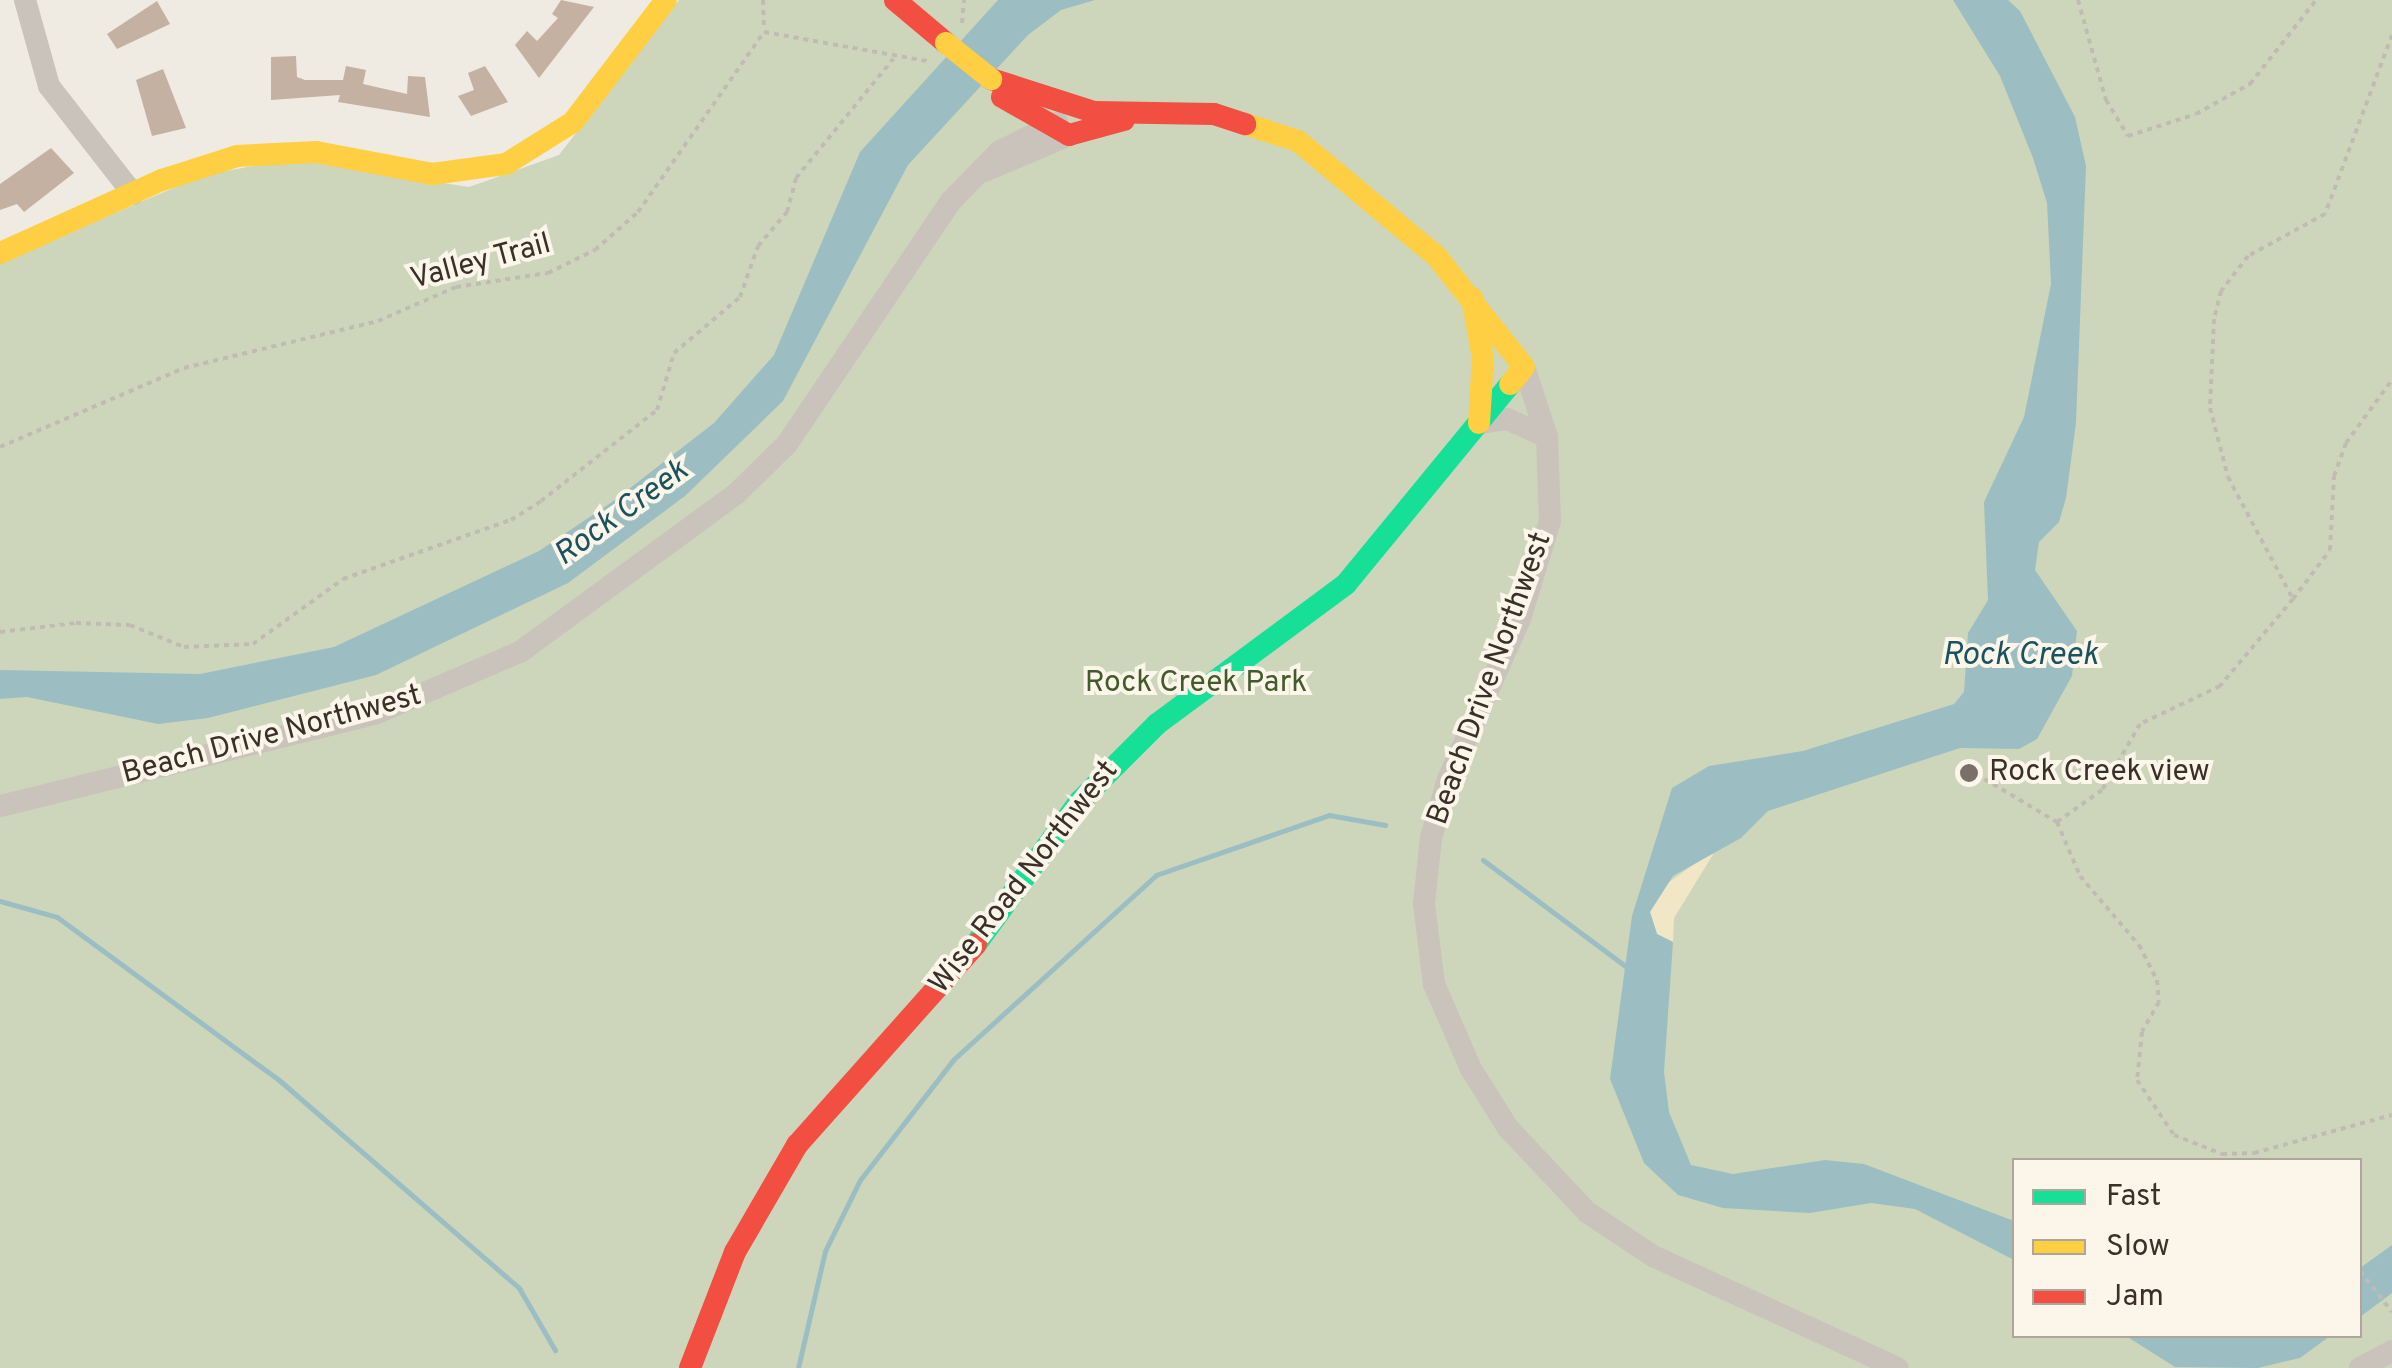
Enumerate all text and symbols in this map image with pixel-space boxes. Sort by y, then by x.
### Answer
street label: Valley Trail [406,227,556,299]
water label: Rock Creek [548,453,696,575]
street label: Beach Drive Northwest [1421,528,1561,830]
water label: Rock Creek [1942,637,2098,675]
park label: Rock Creek Park [1085,666,1307,702]
street label: Beach Drive Northwest [118,679,426,793]
street label: Wise Road Northwest [923,754,1127,1002]
place label: Rock Creek view [1989,755,2210,791]
marker: Rock Creek view [1958,762,1980,784]
legend [2012,1158,2362,1338]
text: Fast [2106,1179,2161,1216]
text: Slow [2106,1229,2170,1266]
text: Jam [2106,1279,2164,1316]

